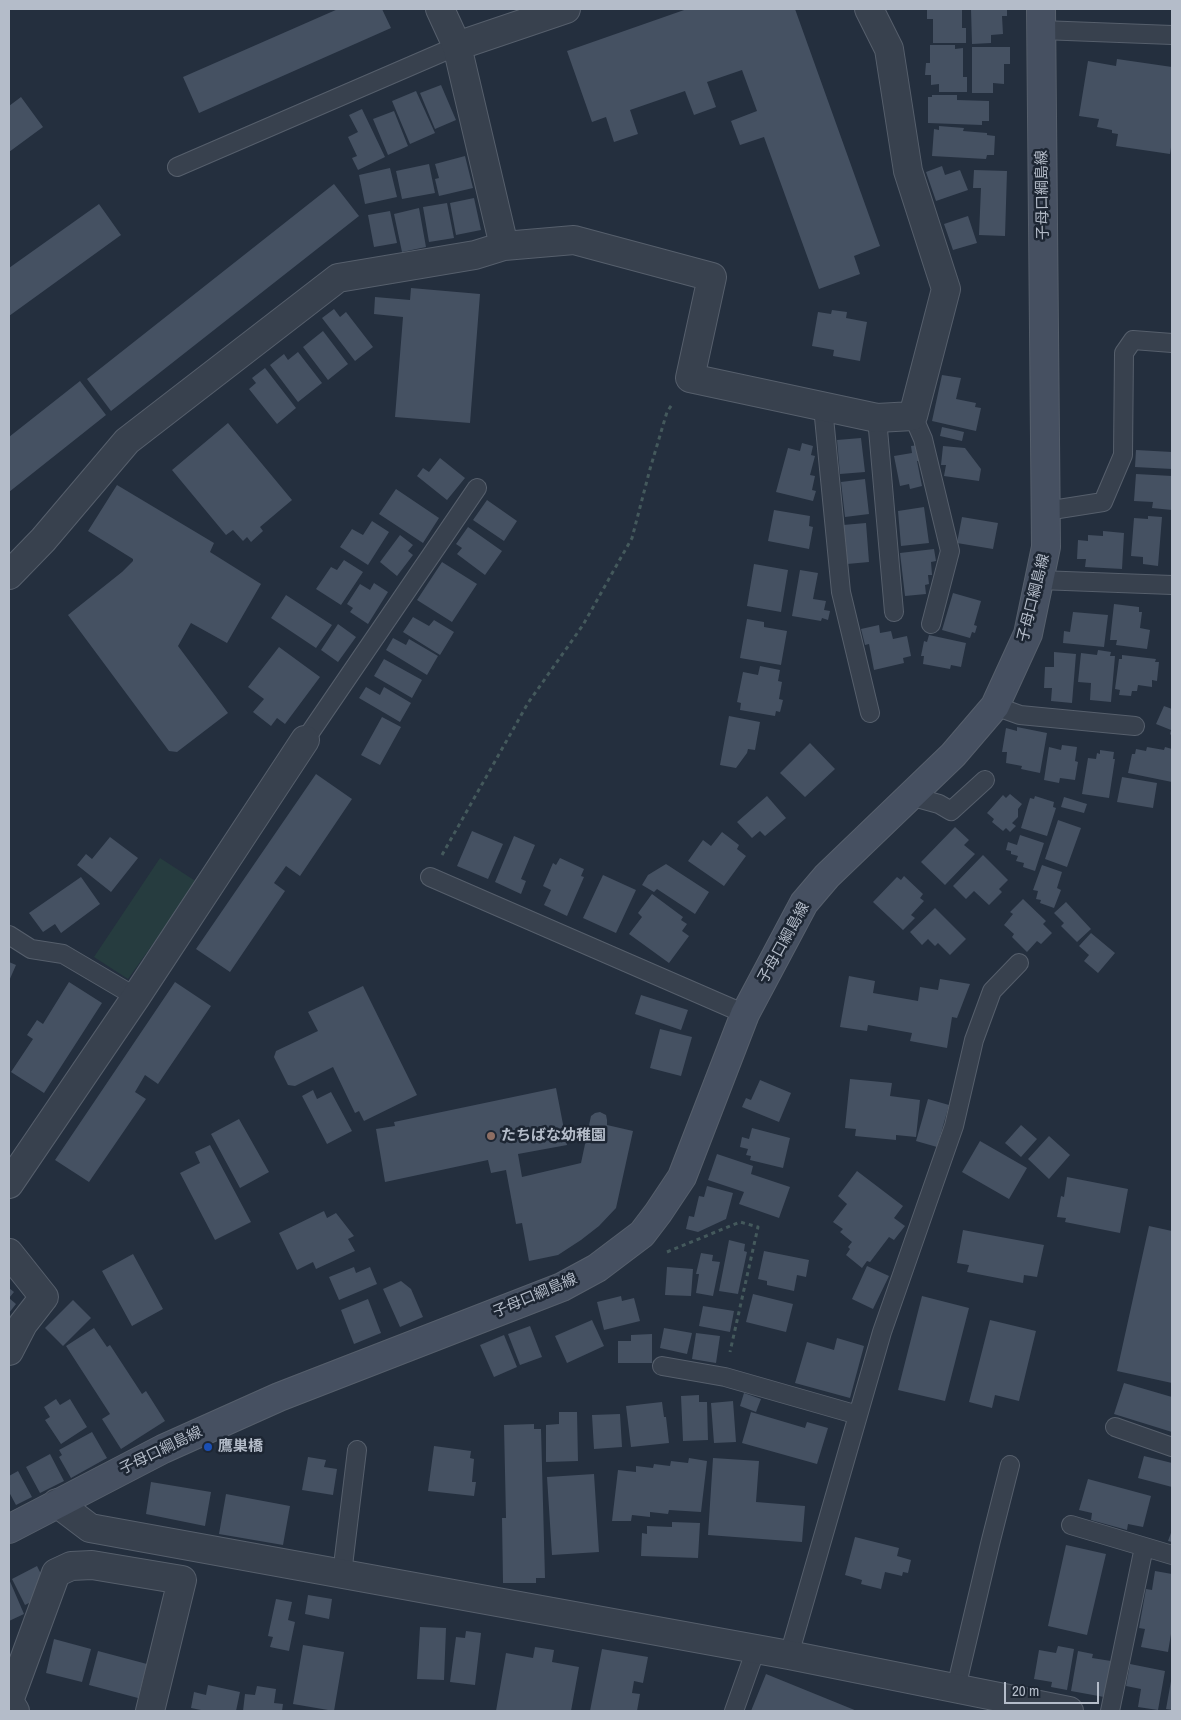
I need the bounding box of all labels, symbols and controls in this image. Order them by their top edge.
street label: 子母口綱島線 [1033,150,1053,240]
street label: 子母口綱島線 [1014,552,1054,644]
street label: 子母口綱島線 [754,899,814,987]
place label: たちばな幼稚園 [501,1127,606,1145]
marker: たちばな幼稚園 [485,1130,497,1142]
street label: 子母口綱島線 [490,1270,580,1322]
street label: 子母口綱島線 [117,1423,205,1479]
place label: 鷹巣橋 [218,1438,263,1456]
marker: 鷹巣橋 [202,1441,214,1453]
scale bar [1006,1672,1101,1704]
text: 20 m [1012,1680,1039,1701]

